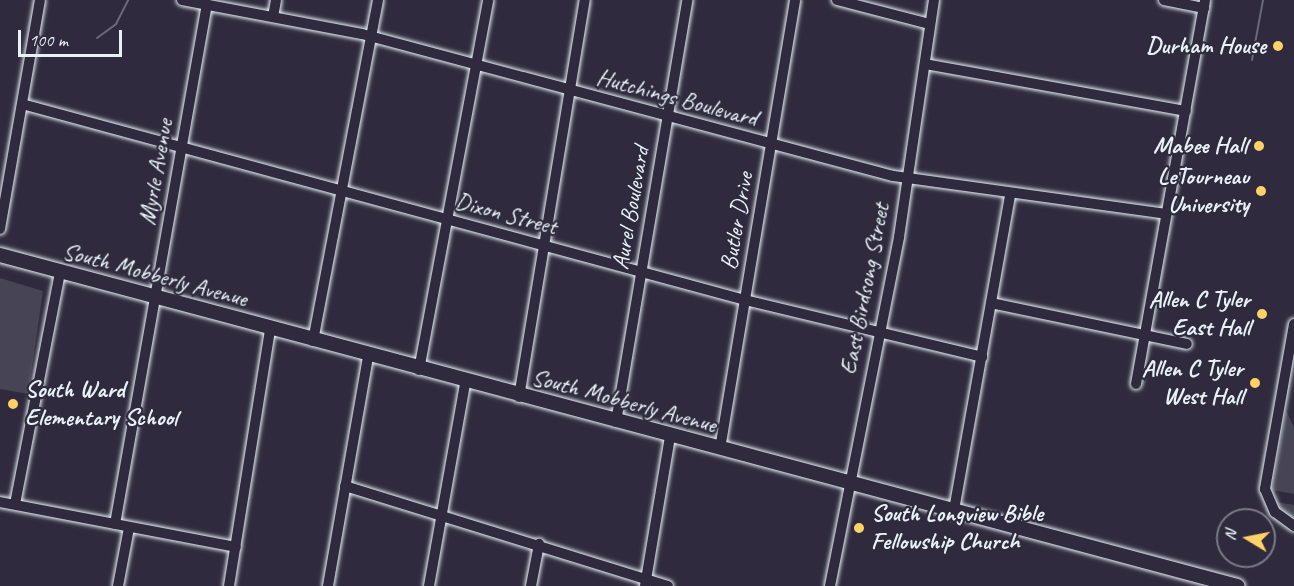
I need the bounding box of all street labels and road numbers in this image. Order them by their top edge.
street label: Hutchings Boulevard [593,63,761,133]
street label: Myrle Avenue [133,117,179,227]
street label: Aurel Boulevard [606,144,656,272]
street label: Butler Drive [714,170,760,272]
street label: Dixon Street [452,187,560,241]
street label: East Birdsong Street [834,201,896,377]
street label: South Mobberly Avenue [60,237,250,313]
street label: South Mobberly Avenue [529,363,719,439]

